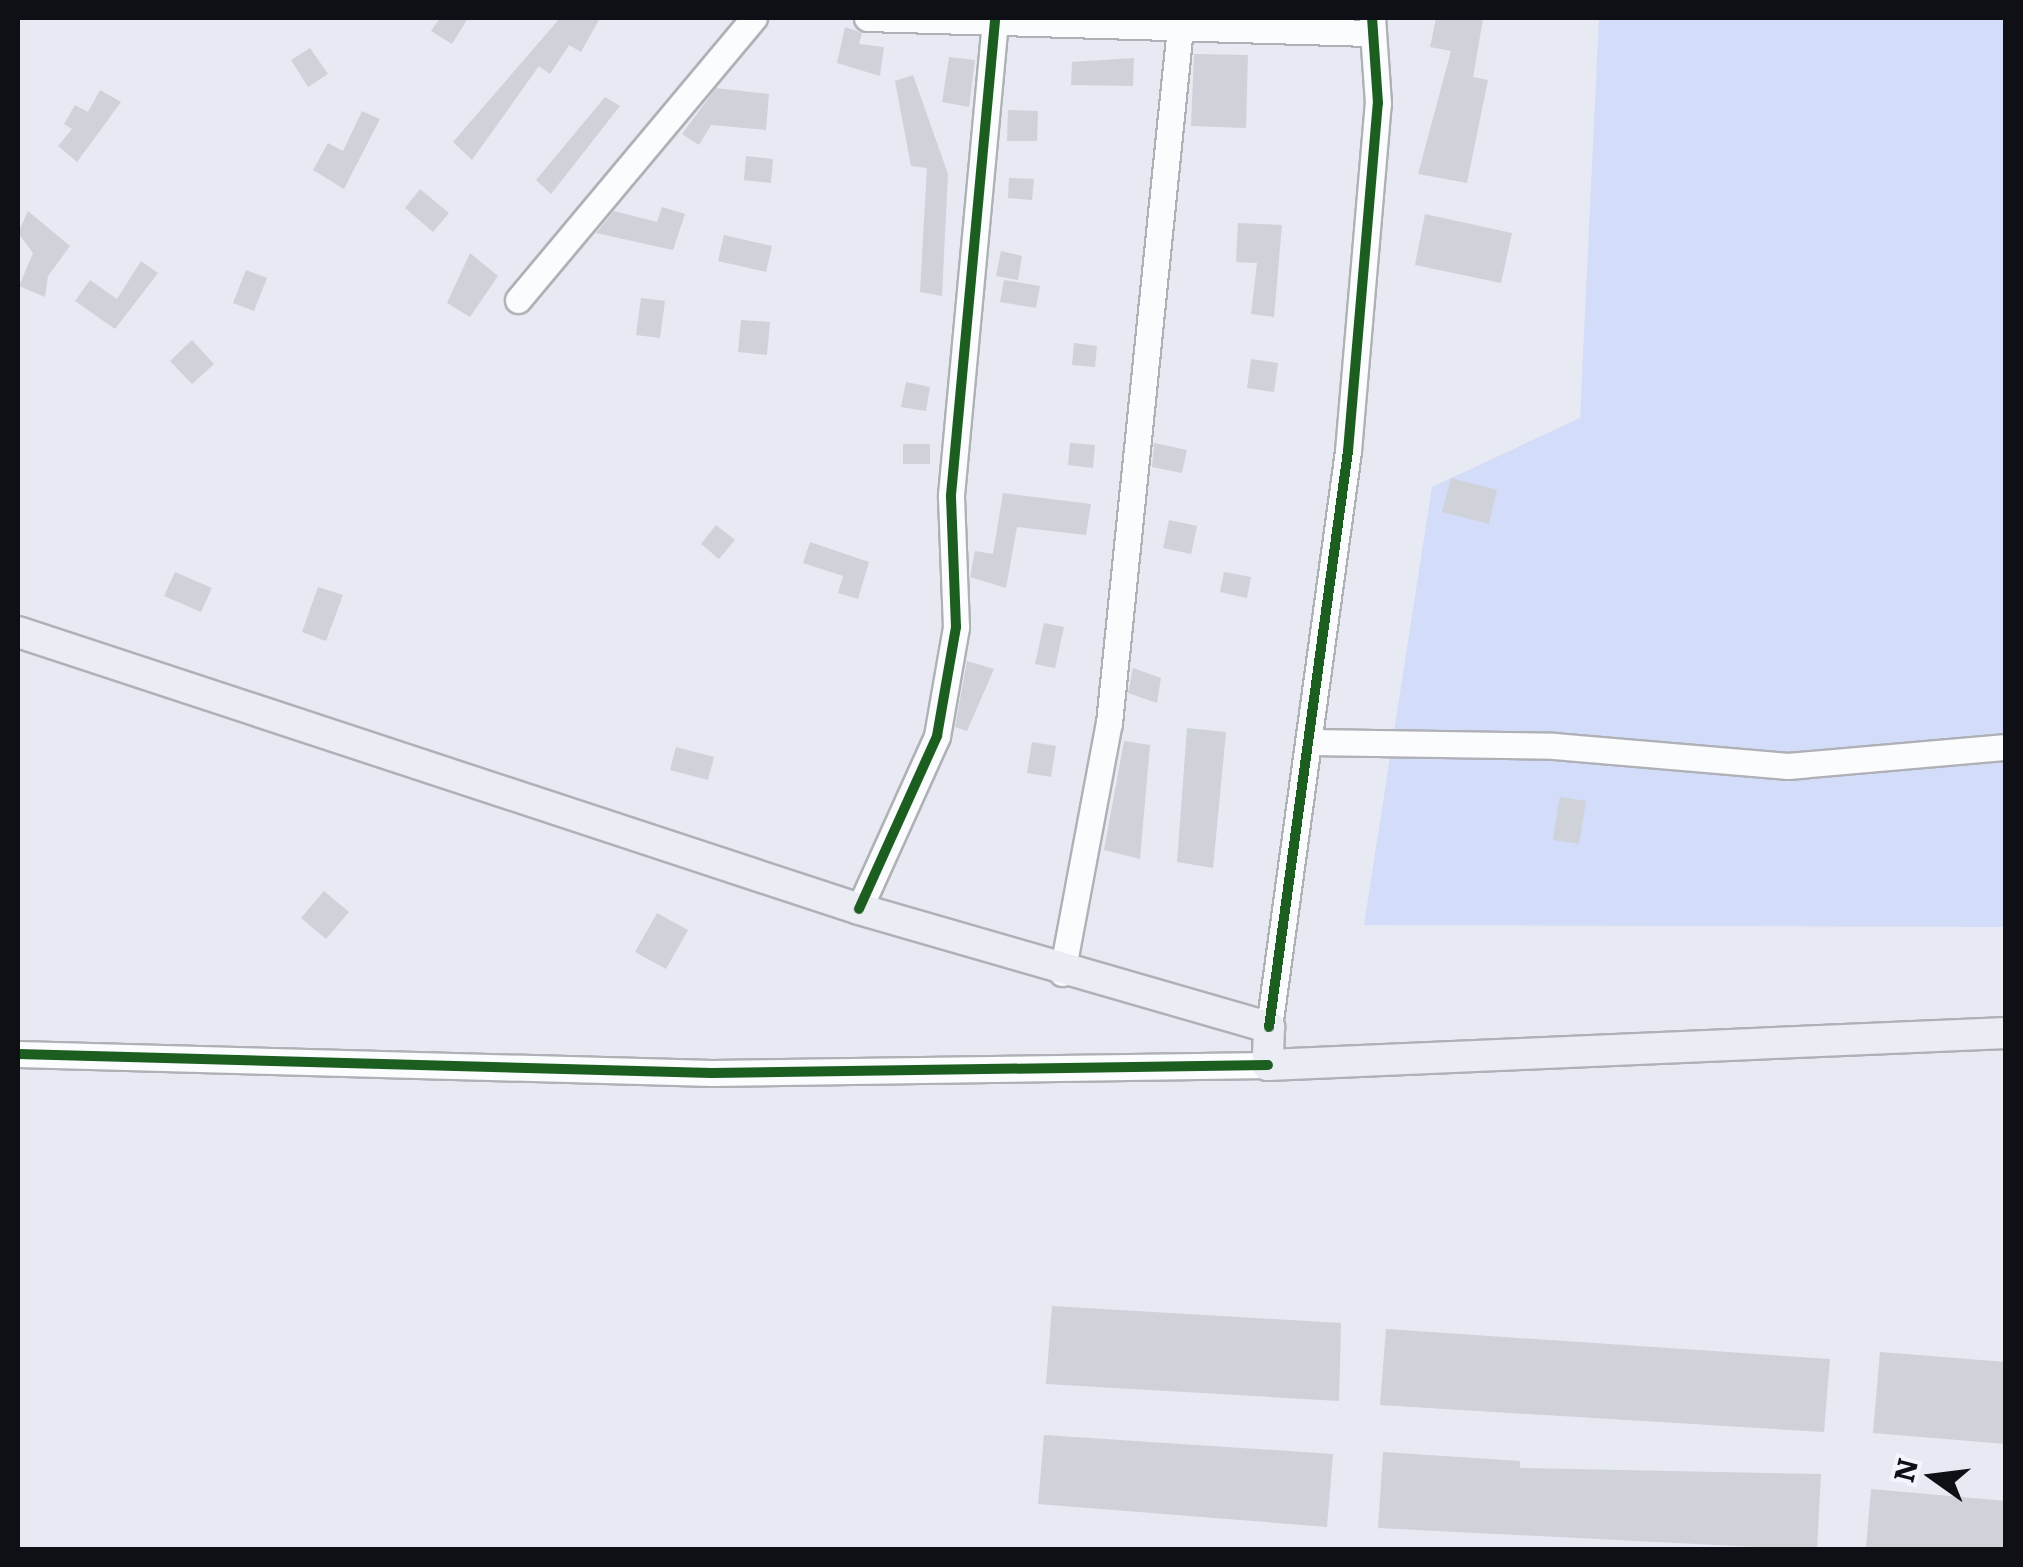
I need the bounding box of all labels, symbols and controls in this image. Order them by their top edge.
north arrow [1883,1427,1983,1527]
text: N [1881,1453,1927,1486]

